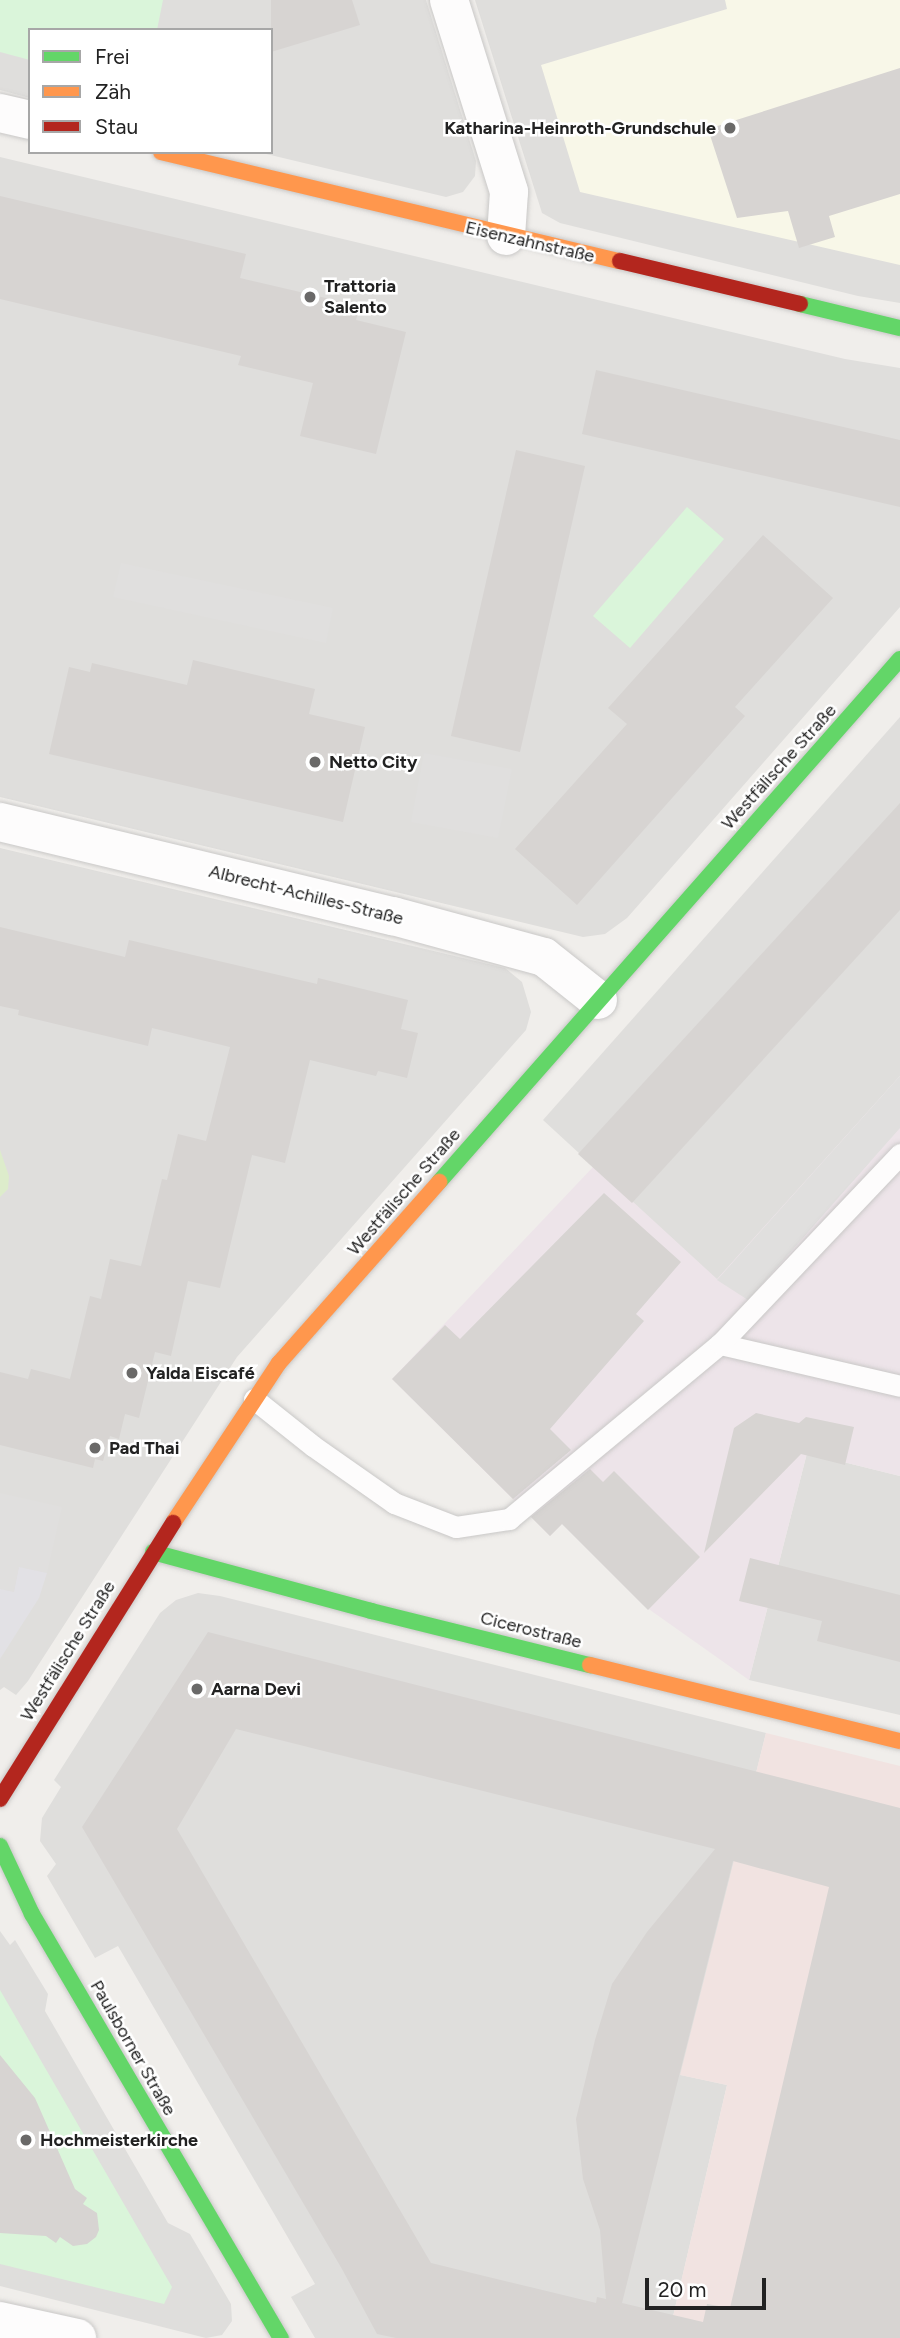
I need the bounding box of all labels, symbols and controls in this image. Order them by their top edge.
legend [28,28,273,154]
text: Frei [95,44,130,69]
text: Zäh [95,79,131,104]
text: Stau [95,114,138,139]
place label: Katharina-Heinroth-Grundschule [444,117,716,139]
marker: Katharina-Heinroth-Grundschule [722,120,738,136]
street label: Eisenzahnstraße [463,217,597,267]
place label: Trattoria Salento [324,276,396,318]
marker: Trattoria Salento [302,289,318,305]
street label: Westfälische Straße [717,700,841,834]
place label: Netto City [329,751,417,773]
marker: Netto City [307,754,323,770]
street label: Albrecht-Achilles-Straße [207,860,405,930]
street label: Westfälische Straße [343,1124,465,1260]
place label: Yalda Eiscafé [146,1362,255,1384]
marker: Yalda Eiscafé [124,1365,140,1381]
place label: Pad Thai [109,1437,179,1459]
marker: Pad Thai [87,1440,103,1456]
street label: Westfälische Straße [16,1577,120,1725]
street label: Cicerostraße [478,1607,584,1653]
place label: Aarna Devi [211,1678,301,1700]
marker: Aarna Devi [189,1681,205,1697]
street label: Paulsborner Straße [86,1977,180,2119]
place label: Hochmeisterkirche [40,2129,198,2151]
marker: Hochmeisterkirche [18,2132,34,2148]
scale bar [648,2264,769,2308]
text: 20 m [658,2277,706,2302]

